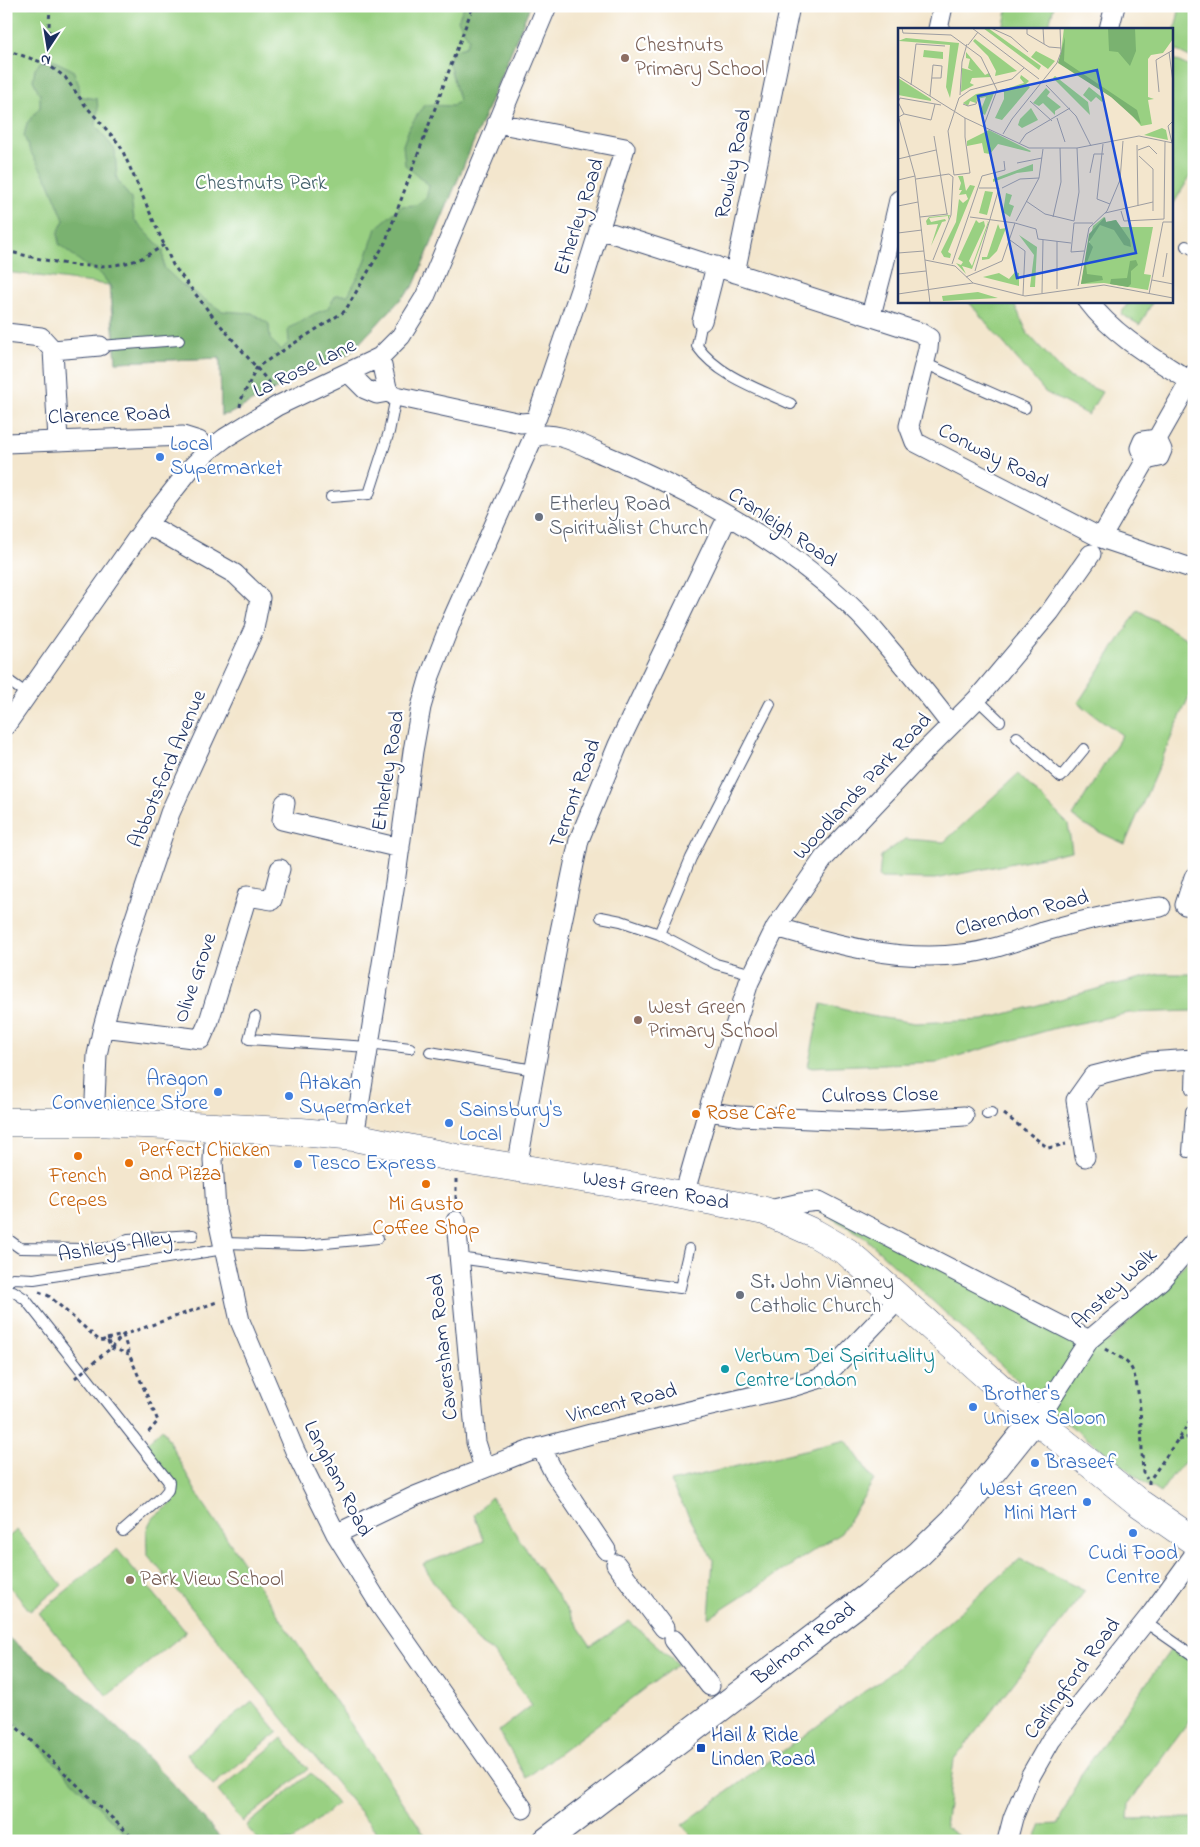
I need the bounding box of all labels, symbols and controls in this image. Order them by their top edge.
north arrow [22,22,72,72]
inset map [898,28,1172,302]
place label: Chestnuts Primary School [635,31,765,87]
text: N [39,48,52,71]
marker: Chestnuts Primary School [619,52,631,64]
street label: Rowley Road [708,106,762,222]
street label: Etherley Road [547,155,615,280]
park label: Chestnuts Park [195,169,328,199]
street label: La Rose Lane [248,331,362,407]
street label: Clarence Road [47,399,171,433]
street label: Conway Road [932,416,1054,500]
place label: Local Supermarket [170,430,283,484]
marker: Local Supermarket [154,451,166,463]
street label: Cranleigh Road [720,480,843,577]
place label: Etherley Road Spiritualist Church [549,490,708,544]
marker: Etherley Road Spiritualist Church [533,511,545,523]
street label: Abbotsford Avenue [121,685,215,853]
street label: Woodlands Park Road [787,707,939,867]
street label: Etherley Road [365,709,415,834]
street label: Terront Road [542,735,610,853]
street label: Clarendon Road [952,883,1092,945]
street label: Olive Grove [167,928,226,1027]
place label: West Green Primary School [648,993,778,1049]
marker: West Green Primary School [632,1014,644,1026]
place label: Aragon Convenience Store [52,1065,209,1119]
place label: Atakan Supermarket [299,1069,412,1123]
street label: Culross Close [821,1080,939,1112]
marker: Aragon Convenience Store [212,1086,224,1098]
marker: Atakan Supermarket [283,1090,295,1102]
place label: Sainsbury's Local [459,1096,563,1150]
place label: Rose Cafe [706,1099,796,1129]
marker: Rose Cafe [690,1108,702,1120]
marker: Sainsbury's Local [443,1117,455,1129]
place label: Perfect Chicken and Pizza [139,1136,270,1190]
place label: Tesco Express [308,1149,436,1179]
marker: French Crepes [72,1150,84,1162]
marker: Perfect Chicken and Pizza [123,1157,135,1169]
marker: Tesco Express [292,1158,304,1170]
place label: French Crepes [48,1162,107,1216]
street label: West Green Road [580,1163,732,1219]
marker: Mi Gusto Coffee Shop [420,1178,432,1190]
place label: Mi Gusto Coffee Shop [372,1190,480,1244]
street label: Ashleys Alley [56,1223,175,1273]
street label: Anstey Walk [1065,1241,1167,1338]
place label: St. John Vianney Catholic Church [750,1268,894,1322]
street label: Caversham Road [421,1272,467,1422]
marker: St. John Vianney Catholic Church [734,1289,746,1301]
place label: Verbum Dei Spirituality Centre London [734,1342,935,1396]
marker: Verbum Dei Spirituality Centre London [719,1363,731,1375]
street label: Vincent Road [563,1376,680,1432]
place label: Brother's Unisex Saloon [982,1380,1106,1434]
marker: Brother's Unisex Saloon [967,1401,979,1413]
street label: Langham Road [293,1416,379,1543]
place label: Braseef [1044,1448,1116,1478]
marker: Braseef [1029,1457,1041,1469]
place label: West Green Mini Mart [979,1475,1077,1529]
marker: West Green Mini Mart [1081,1496,1093,1508]
marker: Cudi Food Centre [1127,1527,1139,1539]
place label: Cudi Food Centre [1088,1539,1178,1593]
place label: Park View School [140,1565,284,1595]
marker: Park View School [124,1574,136,1586]
street label: Belmont Road [746,1595,863,1694]
street label: Carlingford Road [1017,1612,1130,1747]
place label: Hail & Ride Linden Road [711,1721,816,1775]
marker: Hail & Ride Linden Road [695,1742,707,1754]

